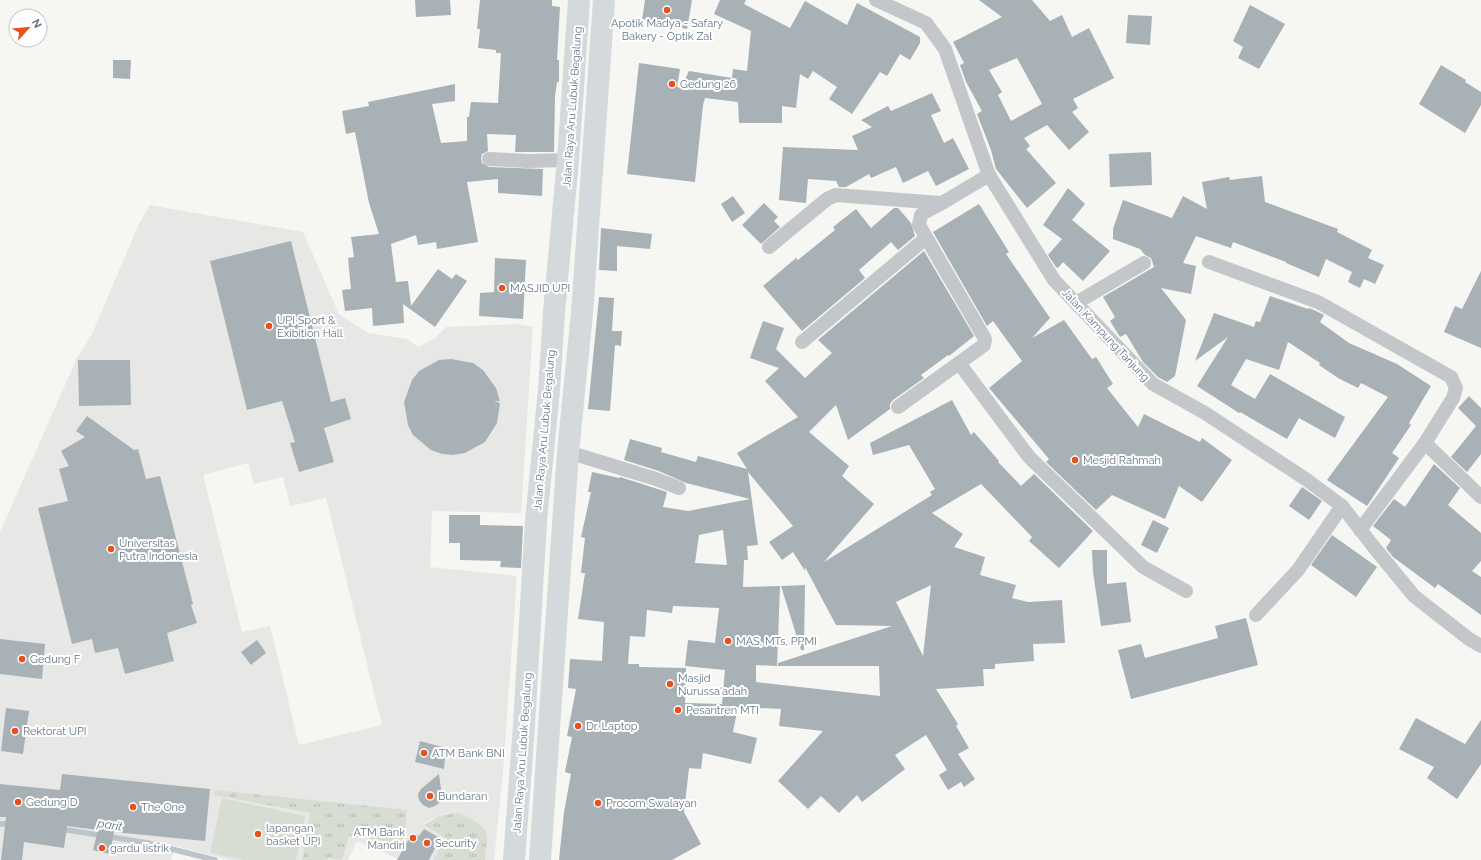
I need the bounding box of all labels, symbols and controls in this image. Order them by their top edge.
marker: Apotik Madya - Safary Bakery - Optik Zal [662,5,672,15]
north arrow [8,8,48,48]
text: N [29,17,44,30]
place label: Apotik Madya - Safary Bakery - Optik Zal [611,17,723,43]
street label: Jalan Raya Aru Lubuk Begalung [560,26,585,188]
place label: Gedung 26 [680,78,736,91]
marker: Gedung 26 [667,79,677,89]
place label: MASJID UPI [510,282,570,295]
marker: MASJID UPI [497,283,507,293]
street label: Jalan Kampung Tanjung [1059,286,1152,384]
place label: UPI Sport & Exibition Hall [277,314,343,340]
marker: UPI Sport & Exibition Hall [264,321,274,331]
street label: Jalan Raya Aru Lubuk Begalung [531,349,558,511]
place label: Mesjid Rahmah [1083,454,1161,467]
marker: Mesjid Rahmah [1070,455,1080,465]
place label: Universitas Putra Indonesia [119,537,198,563]
marker: Universitas Putra Indonesia [106,544,116,554]
place label: MAS, MTs, PPMI [736,635,817,648]
marker: MAS, MTs, PPMI [723,636,733,646]
place label: Gedung F [30,653,81,666]
marker: Gedung F [17,654,27,664]
street label: Jalan Raya Aru Lubuk Begalung [510,672,535,834]
place label: Masjid Nurussa'adah [678,672,747,698]
marker: Masjid Nurussa'adah [665,679,675,689]
place label: Pesantren MTI [686,704,759,717]
marker: Pesantren MTI [673,705,683,715]
place label: Dr. Laptop [586,720,638,733]
marker: Dr. Laptop [573,721,583,731]
place label: Rektorat UPI [23,725,87,738]
marker: Rektorat UPI [10,726,20,736]
place label: ATM Bank BNI [432,747,505,760]
marker: ATM Bank BNI [419,748,429,758]
place label: Bundaran [438,790,487,803]
marker: Bundaran [425,791,435,801]
place label: Gedung D [26,796,78,809]
marker: Gedung D [13,797,23,807]
place label: Procom Swalayan [606,797,697,810]
marker: Procom Swalayan [593,798,603,808]
place label: The One [141,801,185,814]
marker: The One [128,802,138,812]
water label: parit [96,816,123,834]
place label: lapangan basket UPI [266,822,320,848]
place label: ATM Bank Mandiri [354,826,405,852]
marker: lapangan basket UPI [253,829,263,839]
marker: ATM Bank Mandiri [408,833,418,843]
place label: Security [435,837,477,850]
marker: Security [422,838,432,848]
place label: gardu listrik [110,842,169,855]
marker: gardu listrik [97,843,107,853]

